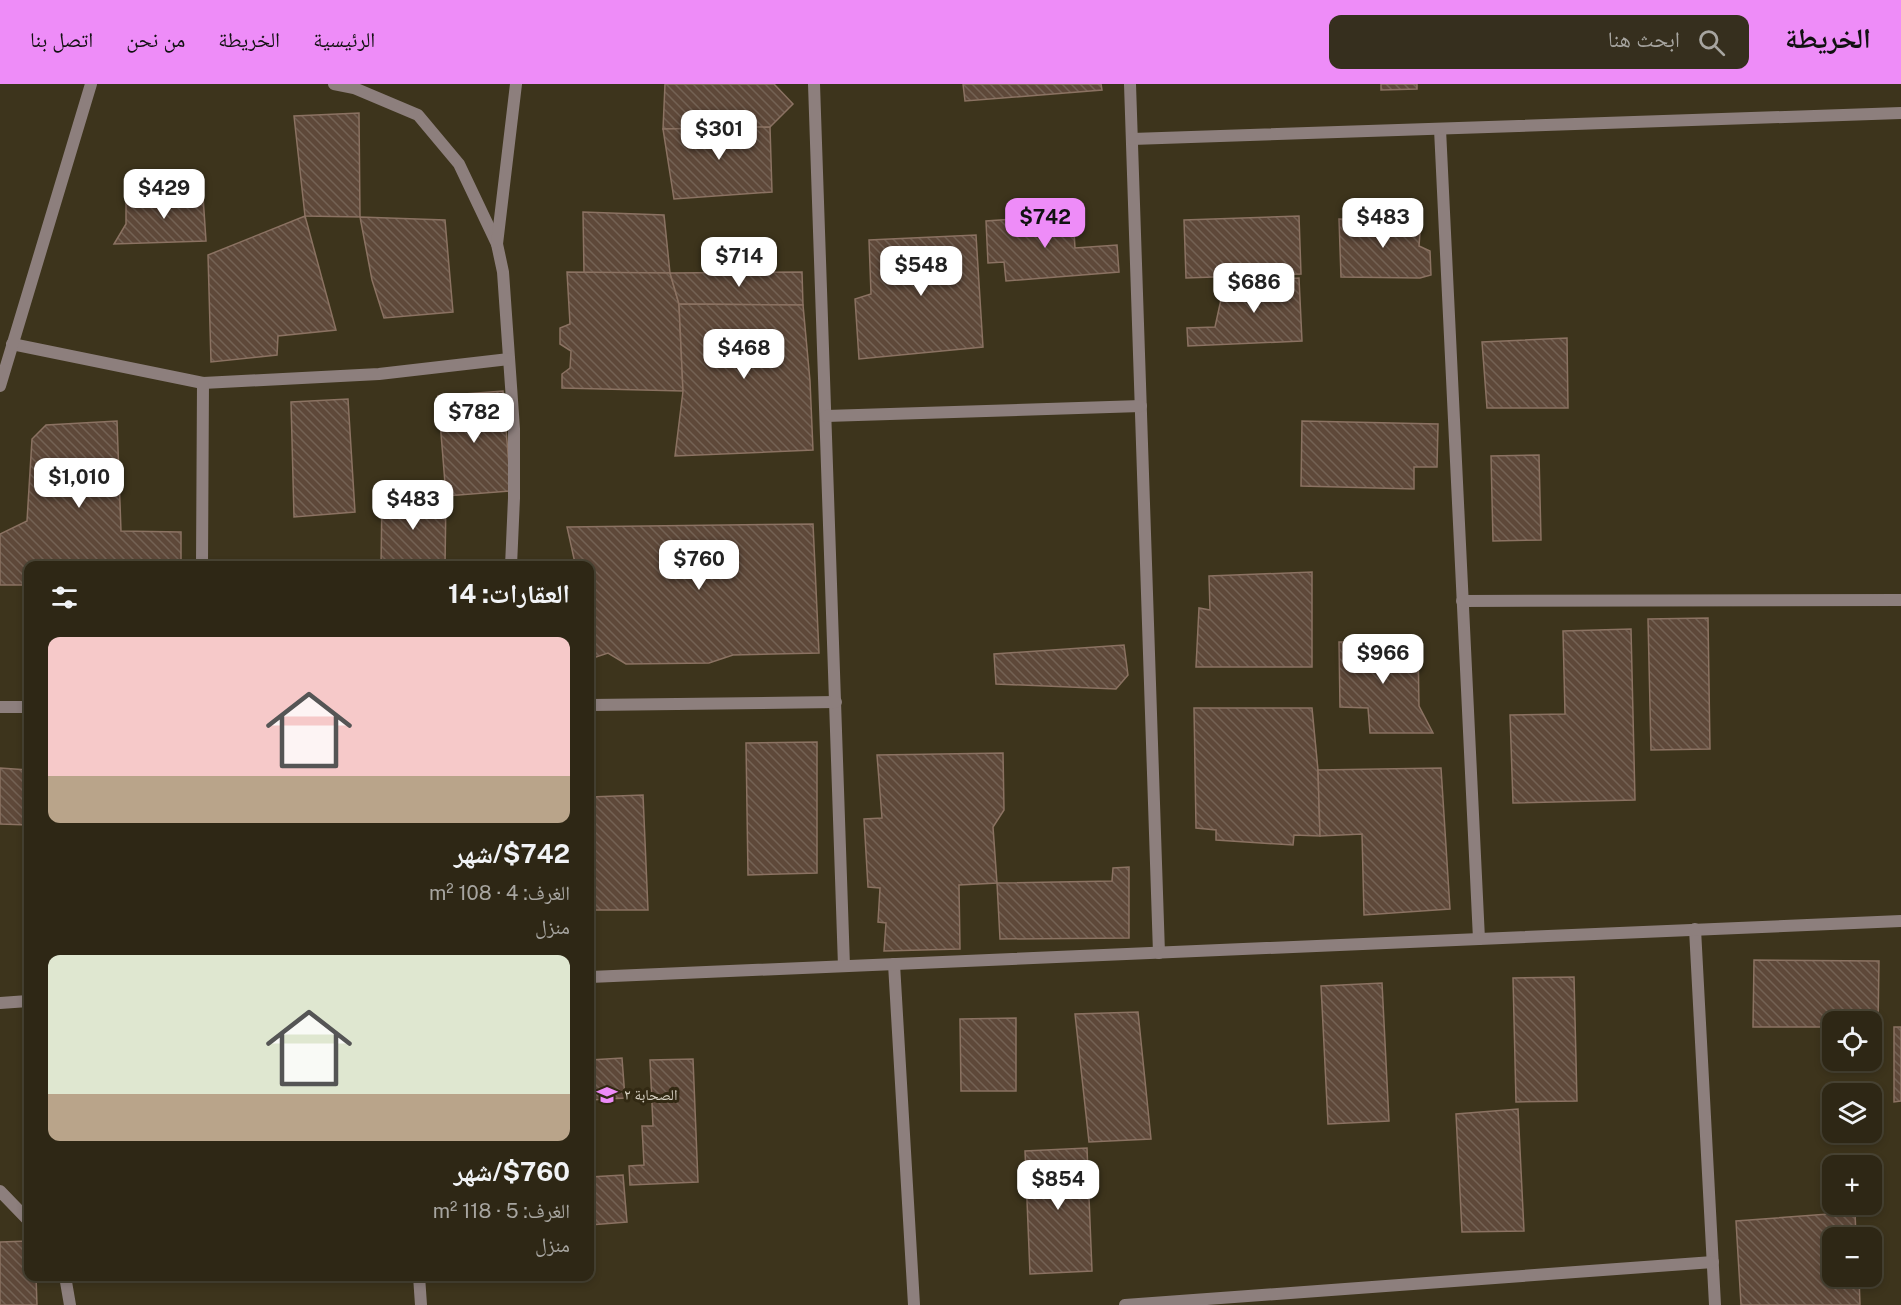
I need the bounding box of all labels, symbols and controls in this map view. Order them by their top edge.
search box [1329,15,1749,69]
text: الخريطة [1785,21,1871,54]
text: ابحث هنا [1608,26,1680,52]
icon: search [1695,26,1728,59]
text: اتصل بنا [30,27,93,52]
text: من نحن [126,27,185,52]
text: الخريطة [218,27,280,52]
text: الرئيسية [313,27,375,52]
pin: $301 [683,110,755,161]
text: $301 [695,117,743,141]
pin: $429 [128,169,200,220]
text: $429 [138,176,190,200]
pin: $742 [1009,198,1081,249]
pin: $483 [1347,198,1419,249]
text: $742 [1019,205,1071,229]
text: $483 [1356,205,1410,229]
pin: $714 [703,237,775,288]
text: $714 [715,244,763,268]
pin: $548 [885,246,957,297]
text: $548 [894,253,948,277]
pin: $686 [1218,263,1290,314]
text: $686 [1227,270,1281,294]
pin: $468 [708,329,780,380]
text: $468 [717,336,771,360]
pin: $782 [438,393,510,444]
text: $782 [448,400,500,424]
pin: $1,010 [30,458,128,509]
text: $1,010 [48,465,110,489]
pin: $483 [377,480,449,531]
text: $483 [386,487,440,511]
pin: $760 [663,540,735,591]
text: $760 [673,547,725,571]
text: العقارات: 14 [448,578,570,609]
icon: filters [48,581,81,614]
pin: $966 [1347,634,1419,685]
text: $966 [1356,641,1410,665]
icon: home [255,676,363,784]
text: $742/شهر [454,838,570,869]
text: الغرف: 4 · 108 m² [429,881,570,905]
text: منزل [535,915,570,939]
icon: home [255,994,363,1102]
map controls [1822,1011,1882,1287]
button: locate [1822,1011,1882,1071]
school or university icon: الصحابة ٢ [595,1083,619,1107]
button: layers [1822,1083,1882,1143]
place label: الصحابة ٢ [624,1086,678,1103]
button: + [1822,1155,1882,1215]
text: $760/شهر [454,1156,570,1187]
pin: $854 [1022,1160,1094,1211]
text: $854 [1031,1167,1085,1191]
text: الغرف: 5 · 118 m² [433,1199,570,1223]
button: − [1822,1227,1882,1287]
text: منزل [535,1233,570,1257]

